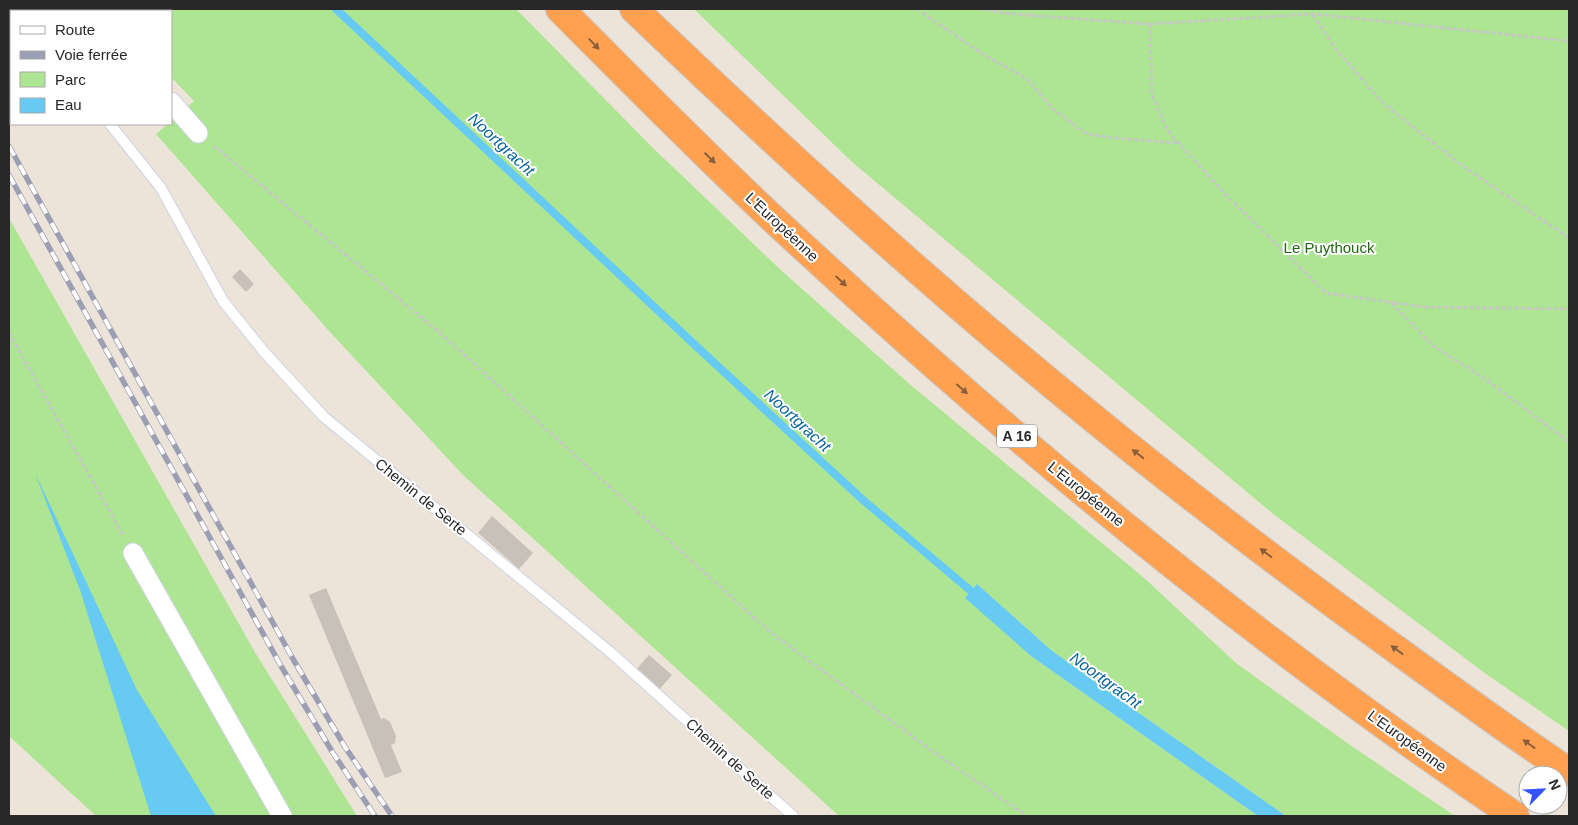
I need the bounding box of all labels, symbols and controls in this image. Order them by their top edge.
legend [10,10,172,125]
text: Route [55,21,95,38]
one-way arrow [588,37,600,49]
text: Voie ferrée [55,46,128,63]
text: Parc [55,71,86,88]
text: Eau [55,96,82,113]
water label: Noortgracht [465,110,538,179]
one-way arrow [703,152,715,164]
street label: L'Européenne [743,189,822,265]
park label: Le Puythouck [1284,239,1375,256]
one-way arrow [834,275,846,287]
one-way arrow [956,383,968,395]
water label: Noortgracht [761,386,834,455]
road number: A 16 [997,424,1037,448]
one-way arrow [1131,448,1144,459]
street label: Chemin de Serte [372,455,470,539]
street label: L'Européenne [1045,458,1128,529]
one-way arrow [1259,548,1273,558]
one-way arrow [1390,645,1404,655]
water label: Noortgracht [1067,649,1145,712]
street label: L'Européenne [1365,706,1450,775]
street label: Chemin de Serte [683,715,778,803]
one-way arrow [1522,739,1536,749]
north arrow [1518,765,1568,815]
text: N [1546,777,1564,793]

